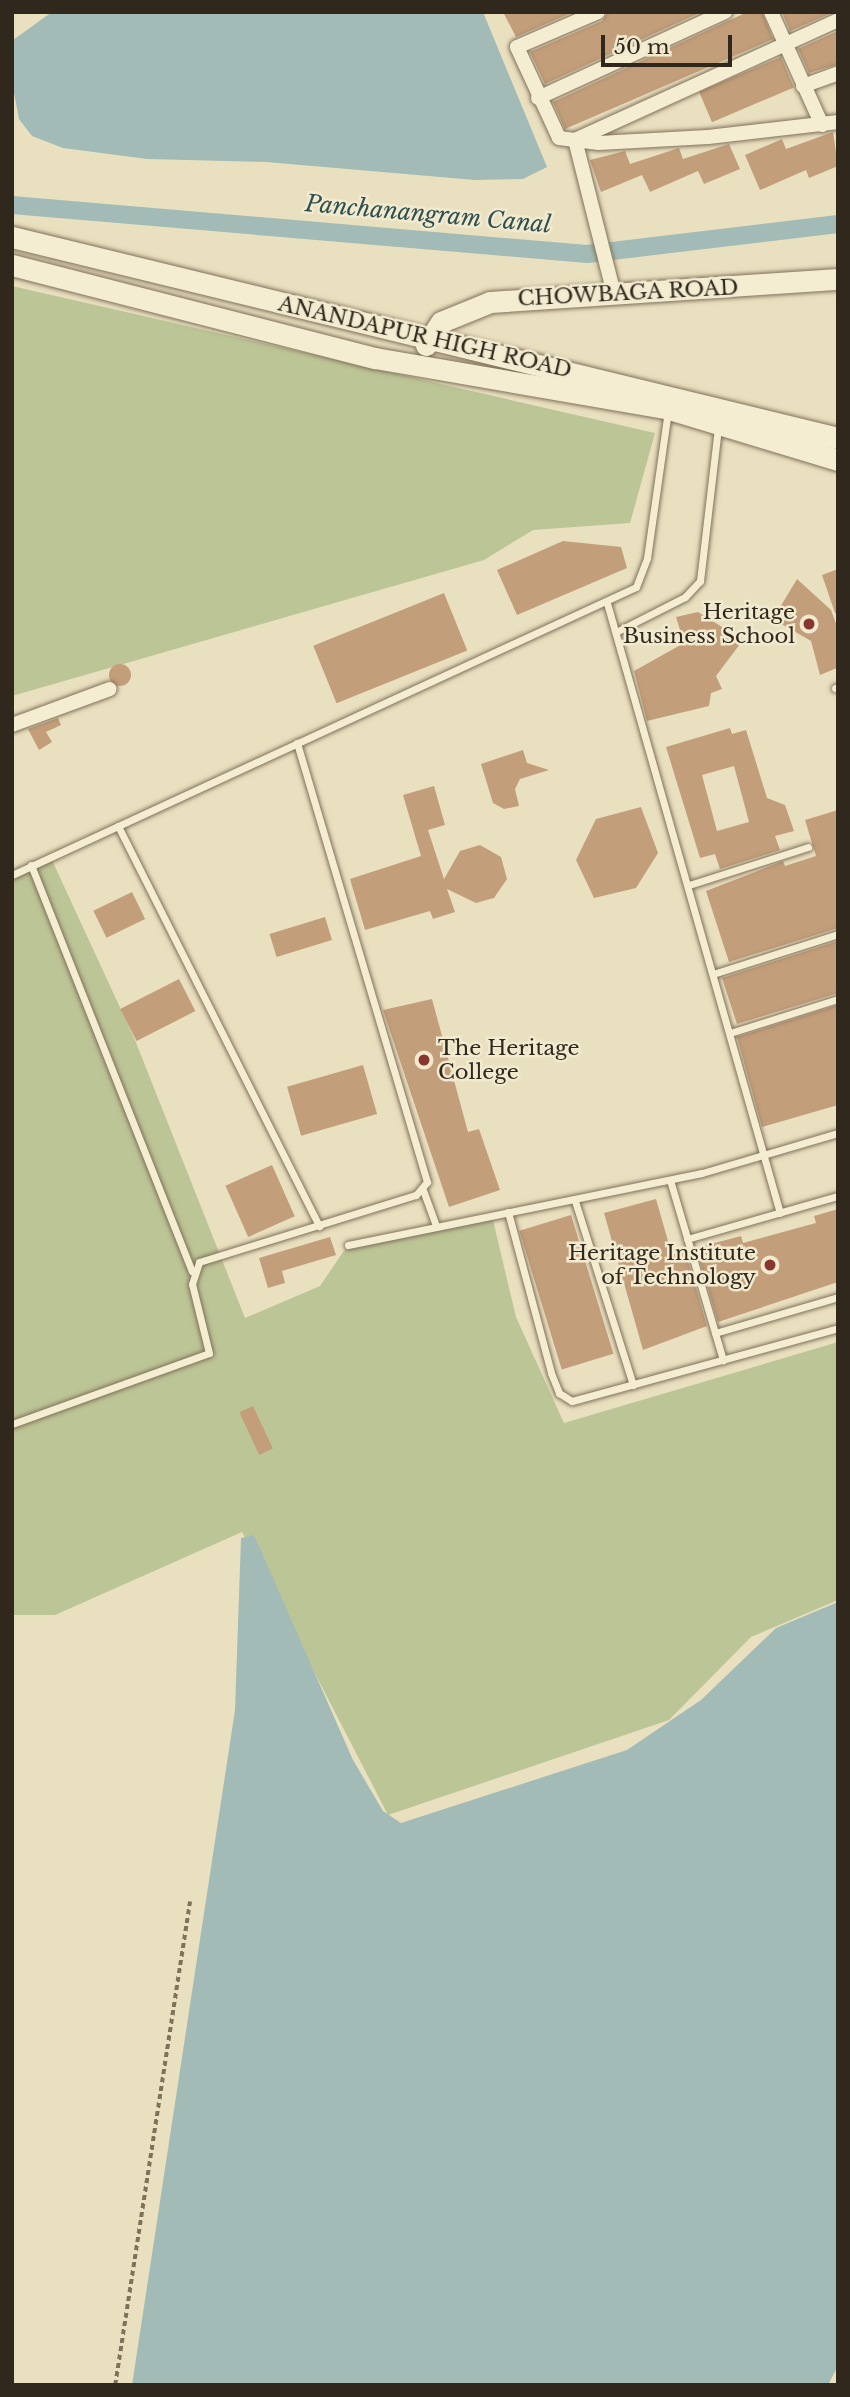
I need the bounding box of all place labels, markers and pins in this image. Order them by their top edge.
place label: Heritage Business School [623,599,795,649]
marker: Heritage Business School [801,616,817,632]
place label: The Heritage College [438,1035,580,1085]
marker: The Heritage College [416,1052,432,1068]
place label: Heritage Institute of Technology [568,1240,756,1290]
marker: Heritage Institute of Technology [762,1257,778,1273]

